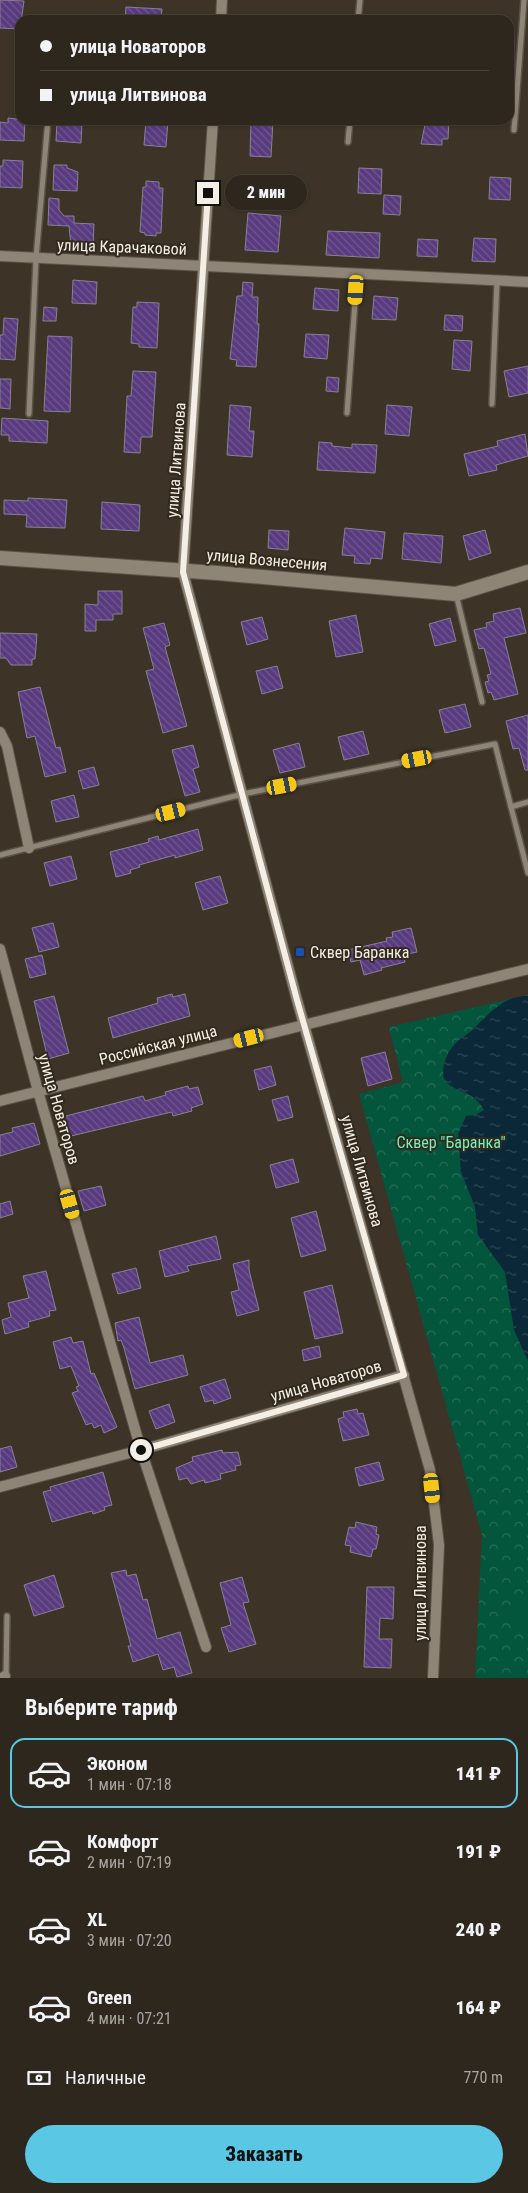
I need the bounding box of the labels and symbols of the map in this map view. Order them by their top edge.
callout: 2 мин [226,176,308,210]
route end [197,182,219,204]
street label: улица Карачаковой [57,235,187,259]
car [347,275,364,305]
street label: улица Литвинова [163,402,189,518]
street label: улица Вознесения [206,545,328,575]
car [400,749,433,769]
car [265,776,298,796]
car [154,801,187,823]
place label: Сквер Баранка [310,943,409,962]
marker: Сквер Баранка [294,946,306,958]
street label: Российская улица [97,1021,219,1069]
car [232,1027,265,1049]
street label: улица Новаторов [34,1051,84,1167]
street label: улица Литвинова [337,1113,387,1229]
park label: Сквер "Баранка" [396,1133,506,1152]
car [58,1188,81,1220]
street label: улица Новаторов [268,1356,384,1406]
route start [130,1439,152,1461]
car [422,1472,441,1504]
street label: улица Литвинова [411,1525,430,1641]

